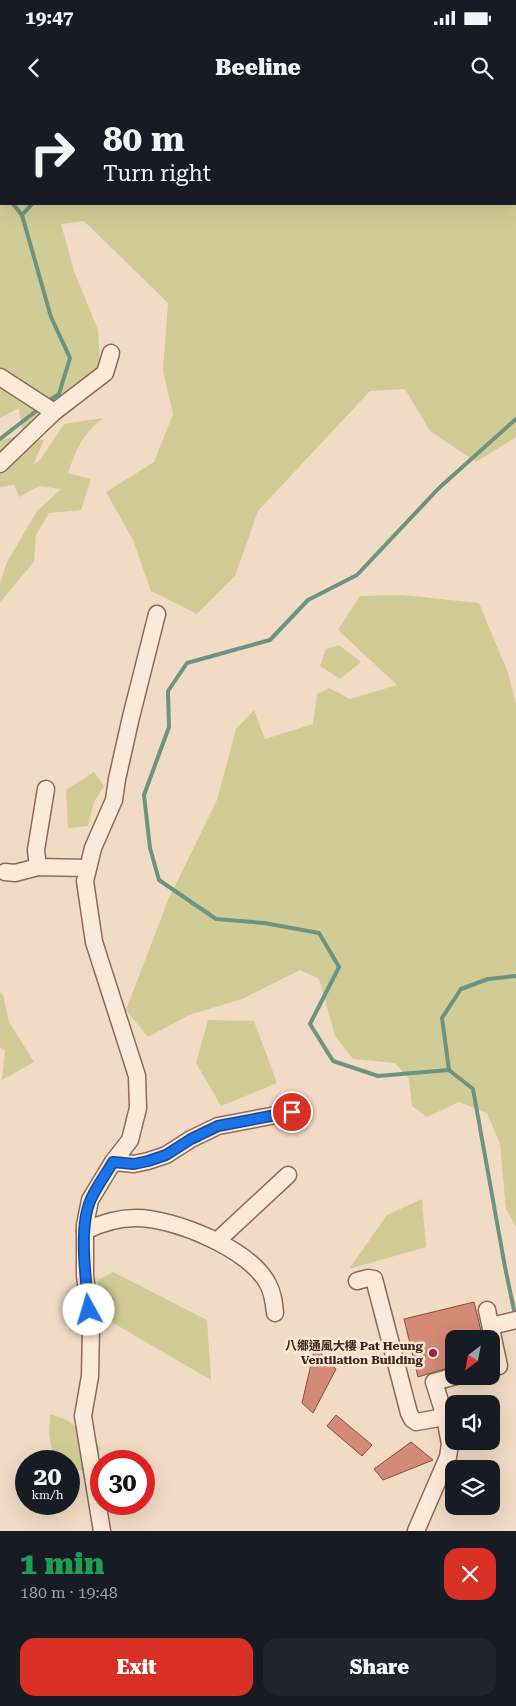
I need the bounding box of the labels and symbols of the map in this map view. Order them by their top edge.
pin [271,1091,313,1133]
position arrow [62,1283,114,1335]
north arrow [445,1330,500,1385]
place label: 八鄉通風大樓 Pat Heung Ventilation Building [285,1339,424,1367]
marker: 八鄉通風大樓 Pat Heung Ventilation Building [427,1347,439,1359]
speed limit sign: 30 [90,1450,155,1515]

